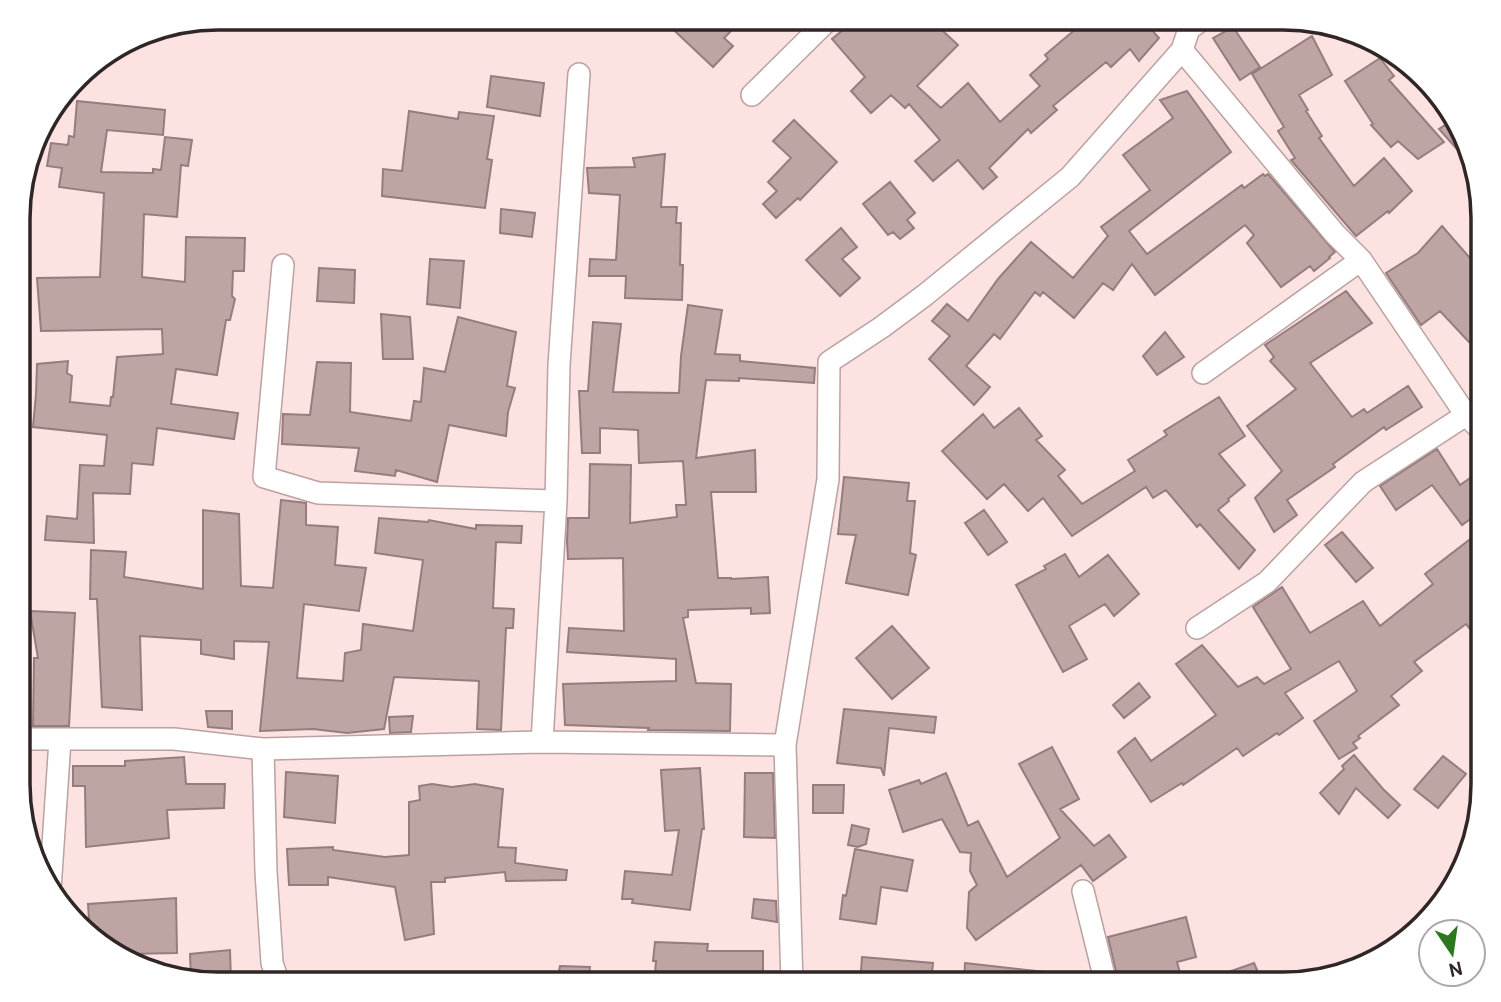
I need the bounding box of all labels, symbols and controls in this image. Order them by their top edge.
north arrow [1417,918,1487,988]
text: N [1447,956,1465,982]

